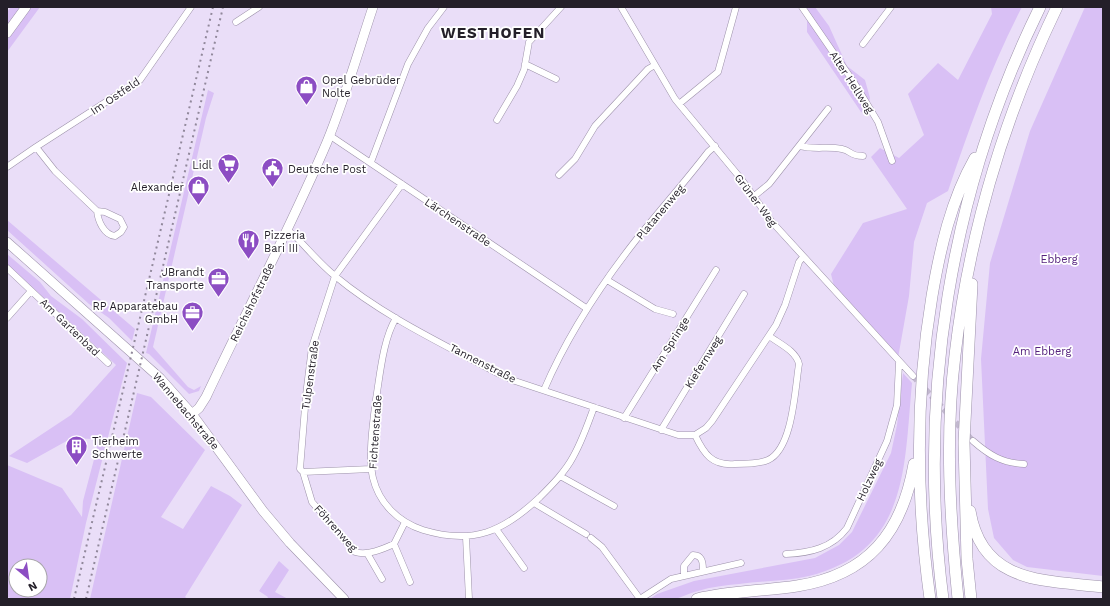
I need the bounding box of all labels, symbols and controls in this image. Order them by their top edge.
district label: WESTHOFEN [441,24,545,42]
street label: Alter Hellweg [827,49,877,116]
shop icon: Opel Gebrüder Nolte [294,73,320,106]
place label: Opel Gebrüder Nolte [322,74,401,100]
street label: Im Ostfeld [88,75,142,118]
supermarket icon: Lidl [215,152,241,185]
public building icon: Deutsche Post [259,156,285,189]
place label: Lidl [192,159,213,172]
place label: Deutsche Post [288,163,367,176]
street label: Grüner Weg [732,171,780,229]
shop icon: Alexander [186,174,212,207]
place label: Alexander [131,181,185,194]
street label: Platanenweg [634,182,687,243]
street label: Lärchenstraße [422,195,493,249]
restaurant icon: Pizzeria Bari III [236,228,262,261]
place label: Pizzeria Bari III [264,229,305,255]
park label: Ebberg [1040,253,1078,266]
street label: Reichshofstraße [228,260,277,344]
office icon: JBrandt Transporte [206,265,232,298]
place label: JBrandt Transporte [146,266,204,292]
street label: Am Gartenbad [37,296,102,359]
office icon: RP Apparatebau GmbH [180,299,206,332]
place label: RP Apparatebau GmbH [92,300,178,326]
street label: Am Springe [649,315,692,374]
street label: Kiefernweg [682,334,725,391]
street label: Tulpenstraße [299,339,322,411]
street label: Tannenstraße [447,341,518,386]
park label: Am Ebberg [1013,345,1072,358]
street label: Wannebachstraße [150,370,222,452]
street label: Fichtenstraße [366,394,385,470]
building icon: Tierheim Schwerte [64,434,90,467]
place label: Tierheim Schwerte [92,435,142,461]
street label: Holzweg [854,457,885,503]
street label: Föhrenweg [311,502,360,554]
north arrow [8,558,48,598]
text: N [26,579,39,594]

